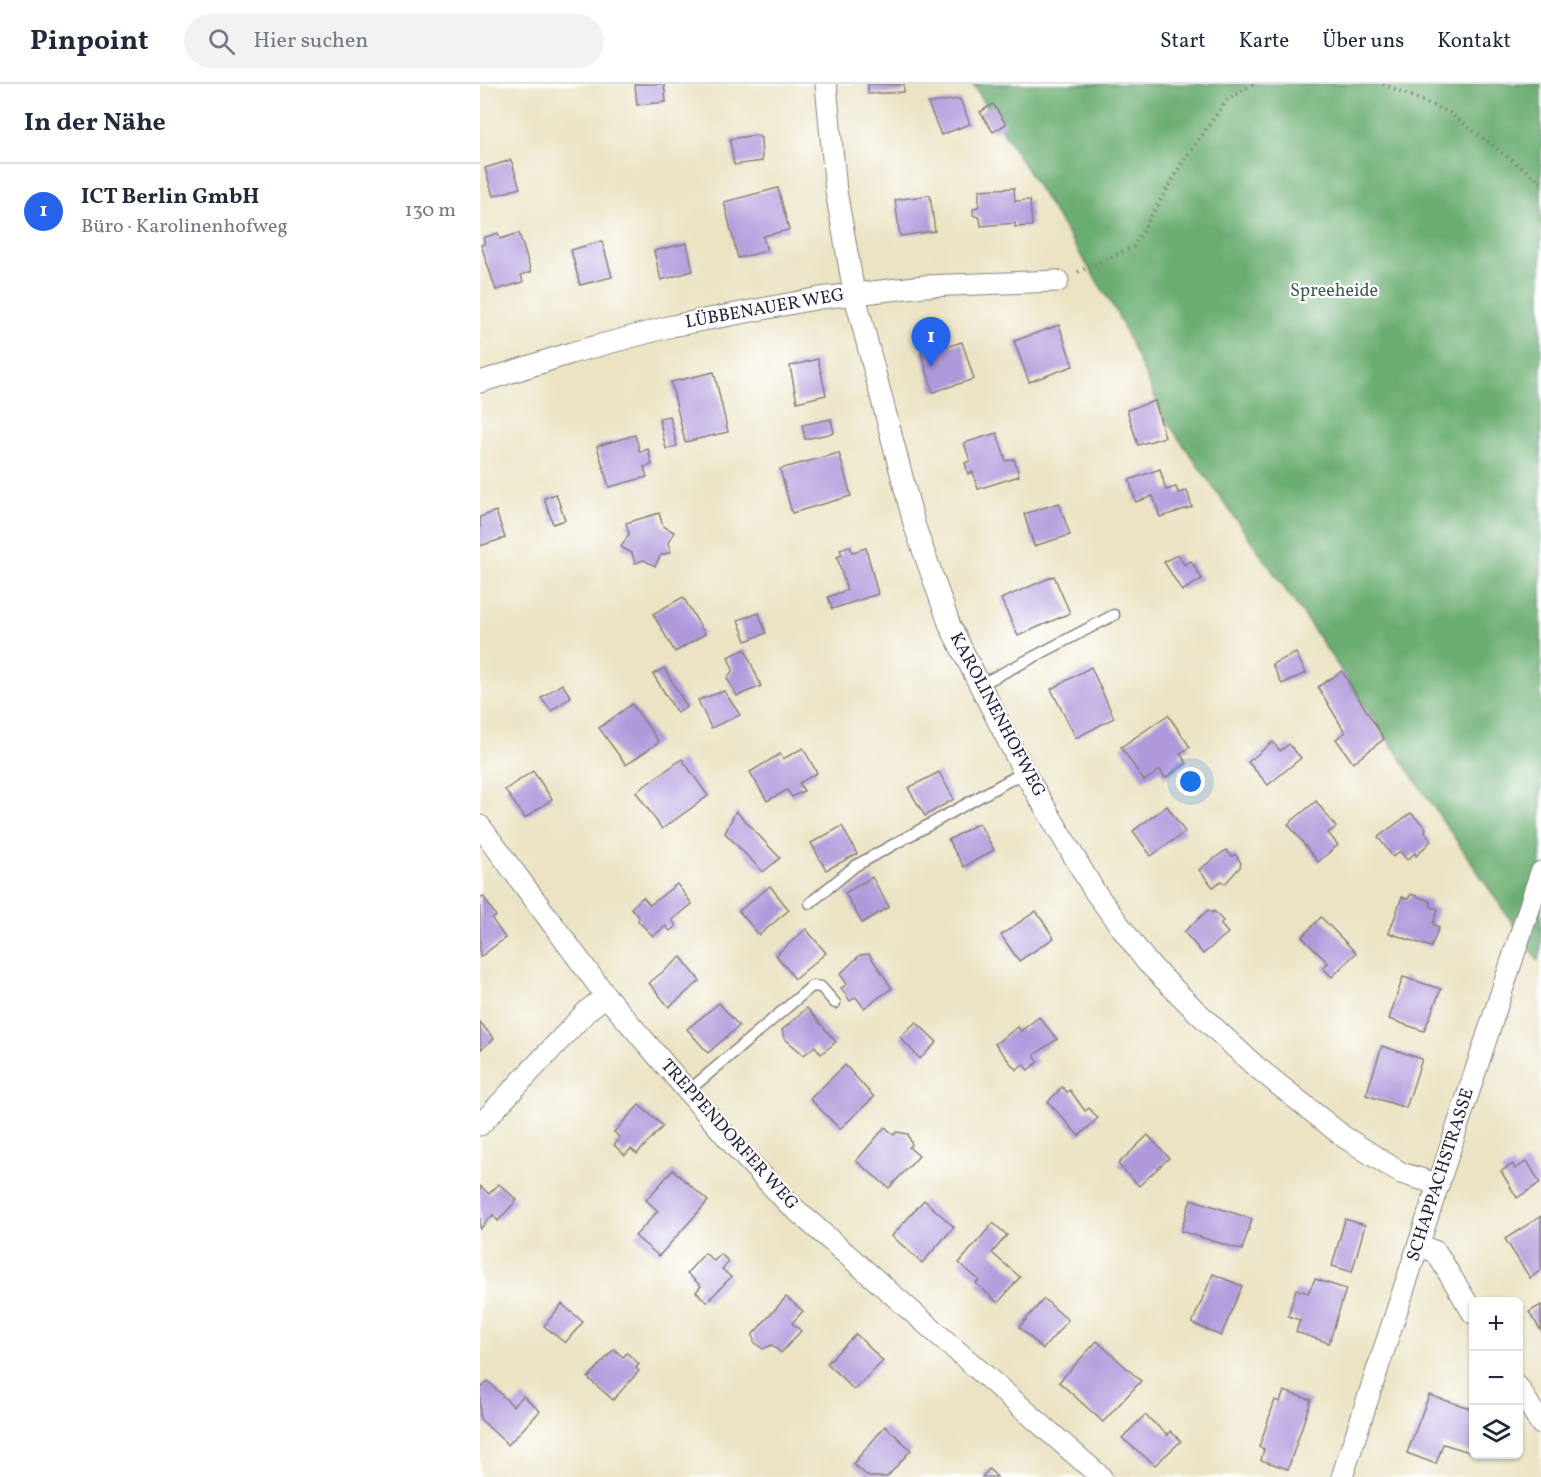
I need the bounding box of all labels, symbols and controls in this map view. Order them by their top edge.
search box [184,14,604,68]
text: Pinpoint [30,22,148,61]
icon: search [205,25,238,58]
text: Hier suchen [253,26,368,57]
text: Start [1160,27,1206,56]
text: Karte [1239,27,1289,56]
text: Über uns [1322,27,1404,56]
text: Kontakt [1437,27,1511,56]
text: In der Nähe [24,105,166,141]
text: ICT Berlin GmbH [81,182,259,213]
text: 1 [39,197,48,225]
text: 130 m [405,197,456,225]
text: Büro · Karolinenhofweg [81,213,288,241]
park label: Spreeheide [1290,279,1378,304]
street label: LÜBBENAUER WEG [684,283,846,335]
pin: 1 [912,318,950,367]
street label: KAROLINENHOFWEG [943,628,1051,802]
your location [1176,767,1205,796]
street label: TREPPENDORFER WEG [654,1054,804,1216]
street label: SCHAPPACHSTRASSE [1401,1085,1481,1265]
map controls [1469,1297,1523,1459]
button: + [1469,1297,1523,1351]
button: − [1469,1351,1523,1405]
button: layers [1469,1405,1523,1459]

